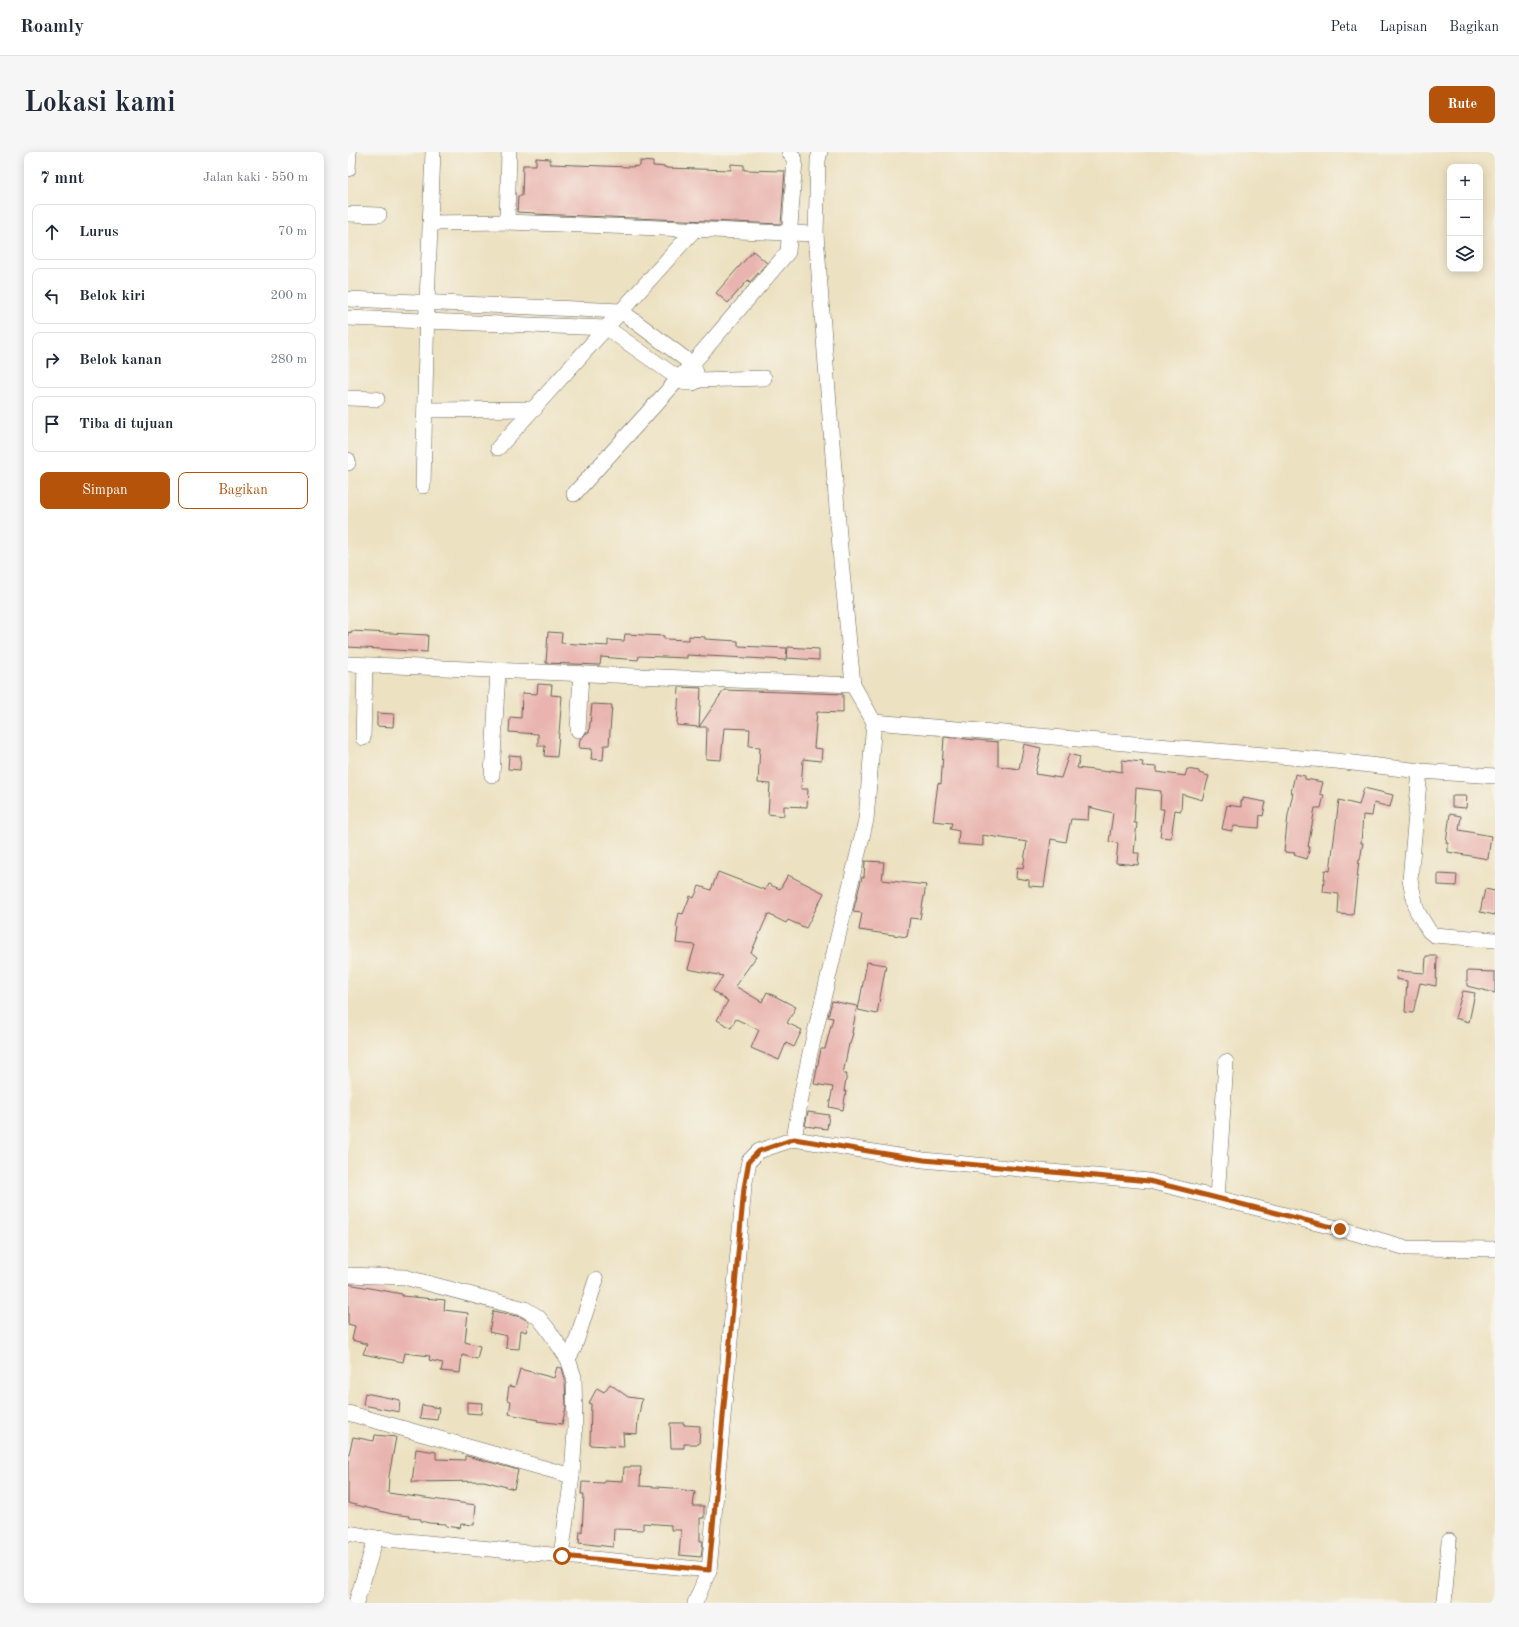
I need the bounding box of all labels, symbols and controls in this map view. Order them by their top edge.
text: Roamly [20,18,84,37]
text: Peta [1330,20,1357,34]
text: Lapisan [1379,20,1427,34]
text: Bagikan [1449,20,1499,34]
button: Rute [1429,86,1495,123]
text: Lokasi kami [24,90,176,118]
map controls [1447,164,1483,272]
button: + [1447,164,1483,200]
text: 7 mnt [40,170,84,187]
text: Jalan kaki · 550 m [203,171,308,184]
button: − [1447,200,1483,236]
icon: ahead [41,221,63,243]
text: Lurus [79,225,119,240]
text: 70 m [278,225,307,238]
button: layers [1447,236,1483,272]
icon: left [41,285,63,307]
text: Belok kiri [79,289,145,304]
text: 200 m [270,289,307,302]
icon: right [41,349,63,371]
text: Belok kanan [79,353,162,368]
text: 280 m [270,353,307,366]
icon: arrive [41,413,63,435]
text: Tiba di tujuan [79,417,173,432]
button: Simpan [40,472,170,509]
button: Bagikan [178,472,308,509]
route end [1331,1220,1349,1238]
route start [553,1547,571,1565]

